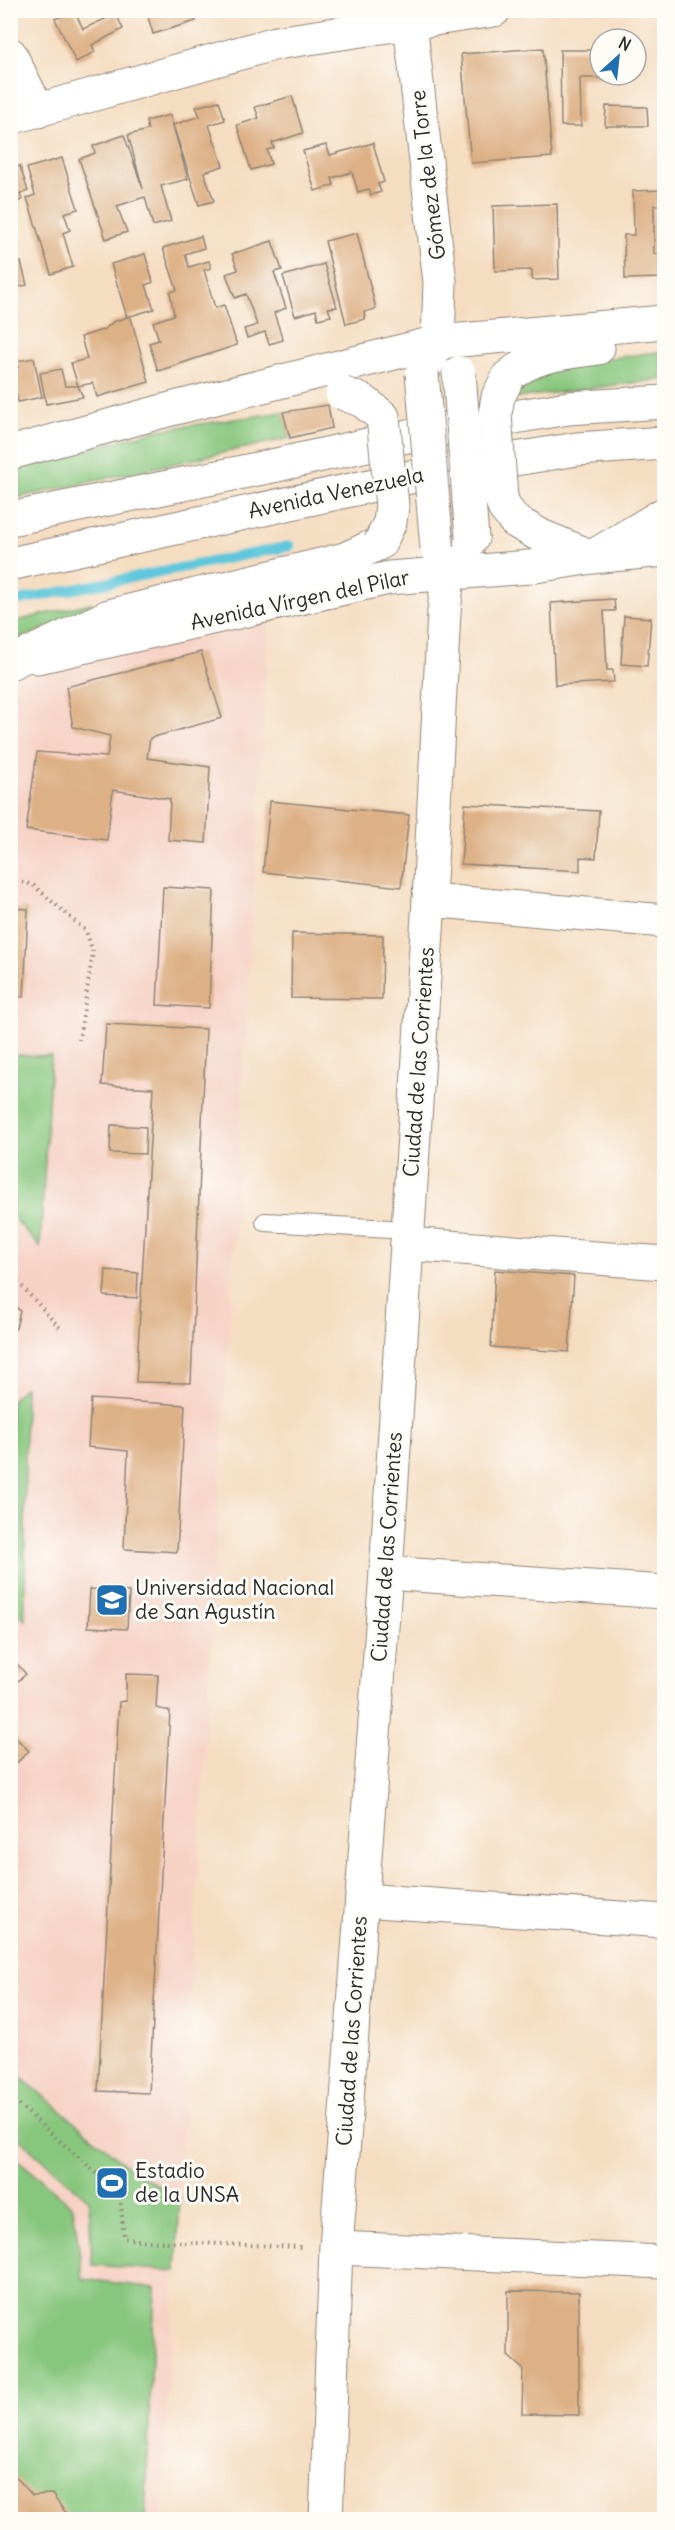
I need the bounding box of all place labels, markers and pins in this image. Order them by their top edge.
place label: Universidad Nacional de San Agustín [135,1574,334,1625]
school or university icon: Universidad Nacional de San Agustín [94,1582,130,1618]
place label: Estadio de la UNSA [135,2157,239,2208]
sports icon: Estadio de la UNSA [94,2165,130,2201]

